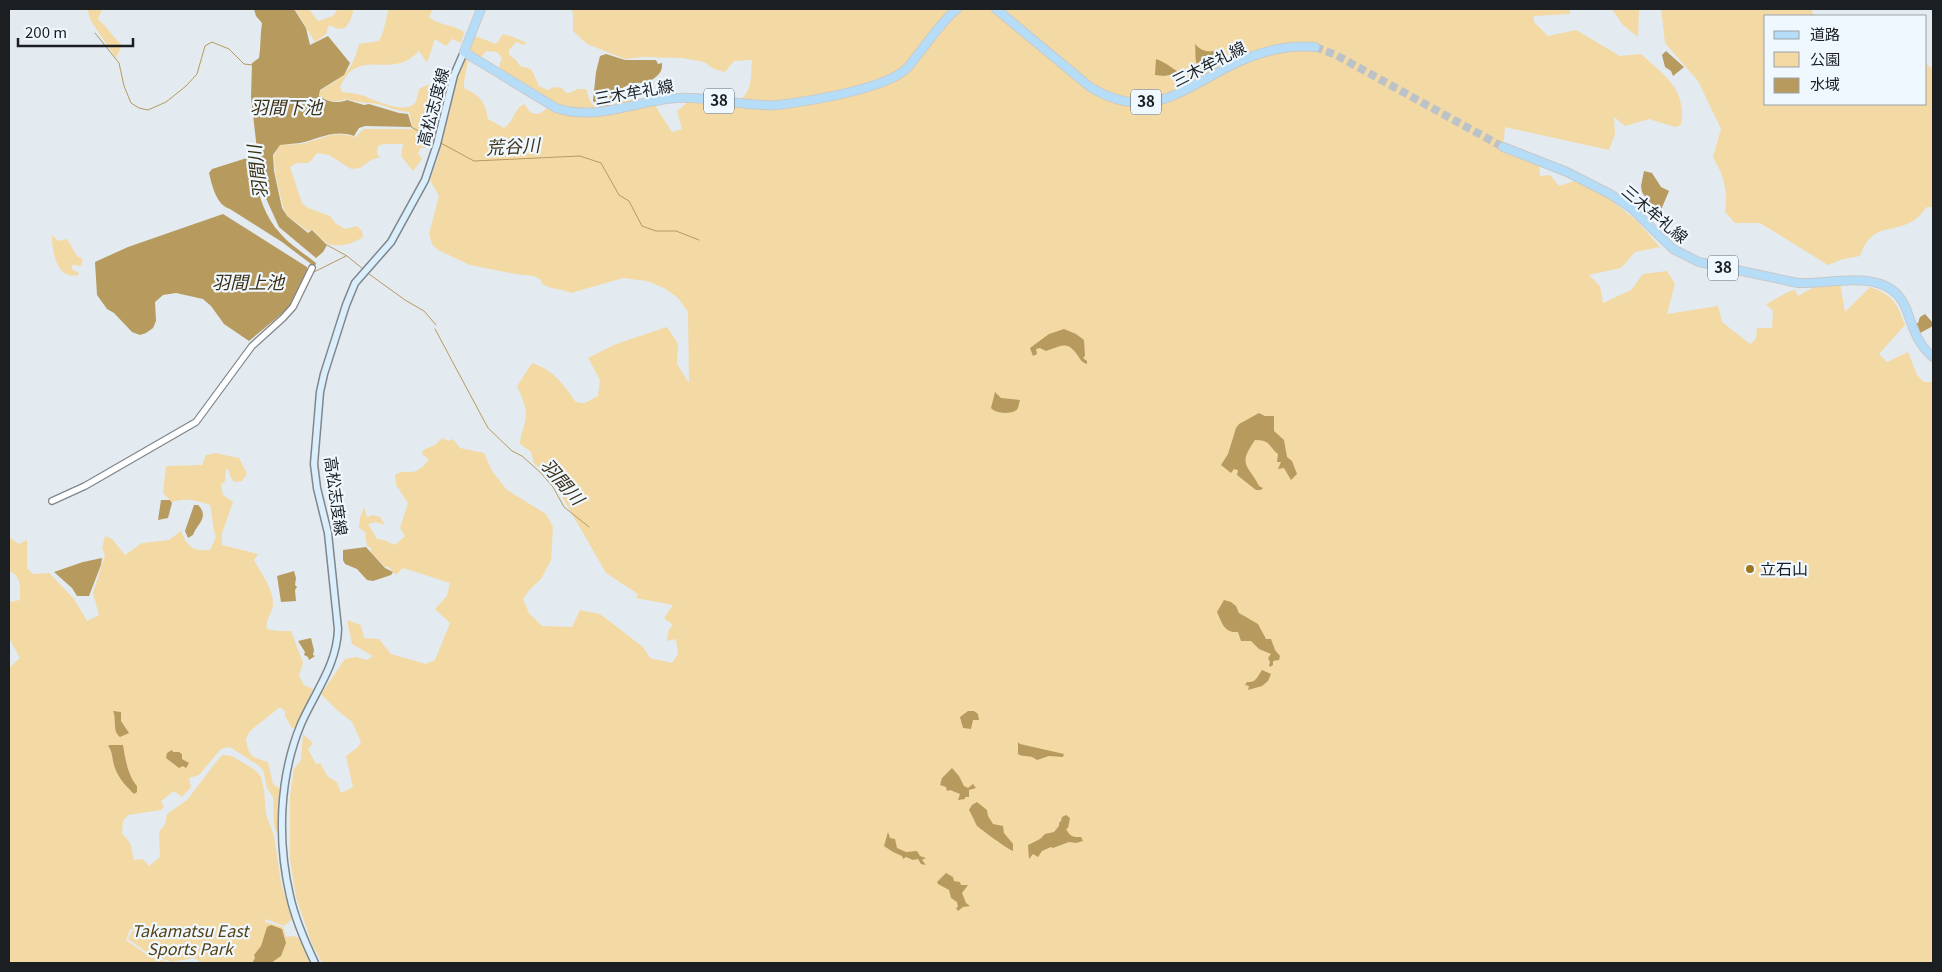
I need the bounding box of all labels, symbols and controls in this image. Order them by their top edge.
scale bar [18,15,132,47]
legend [1764,15,1927,105]
text: 200 m [25,21,67,42]
text: 道路 [1810,23,1840,44]
street label: 三木牟礼線 [1167,34,1250,92]
text: 公園 [1810,48,1840,69]
street label: 高松志度線 [410,65,454,148]
street label: 三木牟礼線 [592,72,675,110]
text: 水域 [1810,73,1840,94]
road number: 38 [704,88,734,114]
road number: 38 [1131,90,1161,114]
water label: 羽間下池 [250,93,324,119]
water label: 荒谷川 [485,131,543,159]
water label: 羽間川 [240,142,272,201]
street label: 三木牟礼線 [1617,178,1694,248]
road number: 38 [1708,256,1738,280]
water label: 羽間上池 [212,268,286,294]
water label: 羽間川 [536,452,592,511]
street label: 高松志度線 [320,455,354,537]
place label: 立石山 [1760,556,1808,580]
marker: 立石山 [1744,563,1756,575]
park label: Takamatsu East Sports Park [132,918,250,960]

